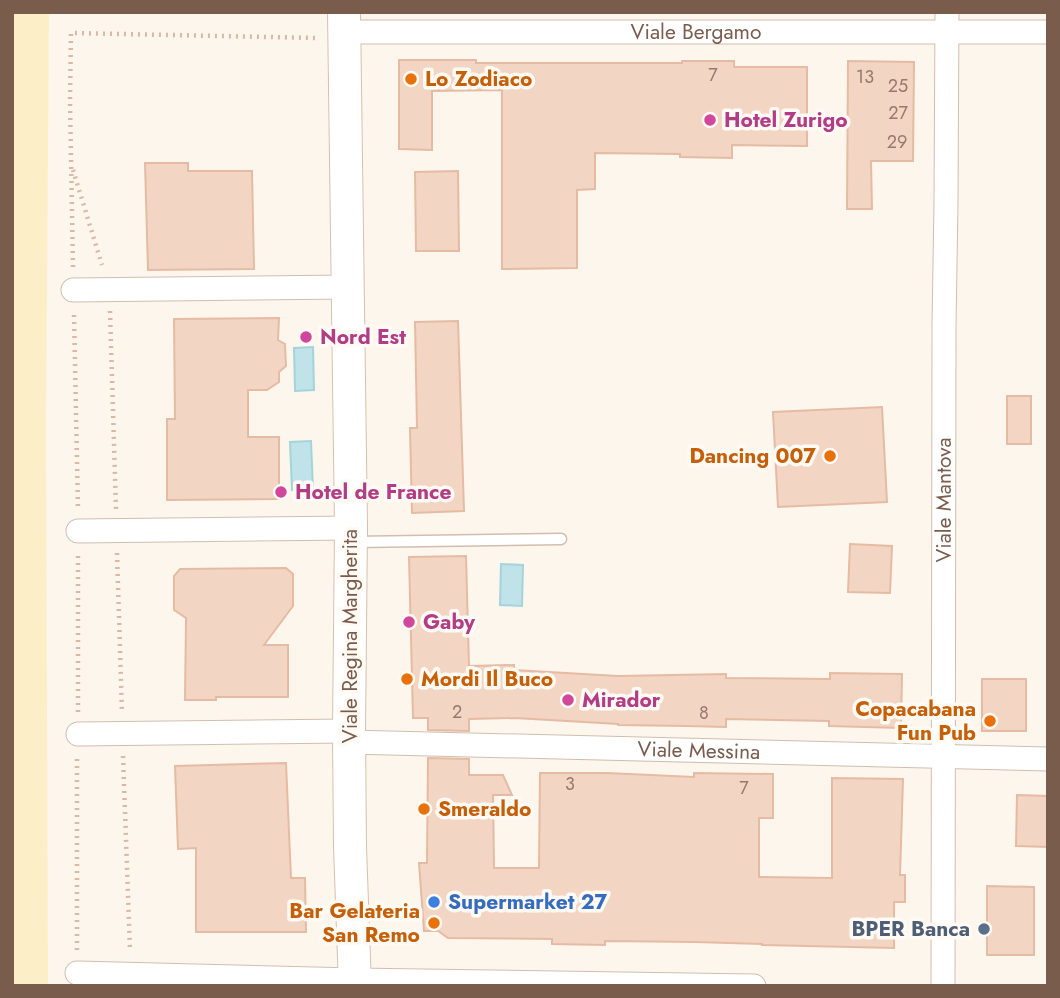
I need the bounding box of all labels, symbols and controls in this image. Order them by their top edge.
street label: Viale Bergamo [631,17,761,47]
house number: 7 [708,62,718,88]
place label: Lo Zodiaco [425,64,532,94]
house number: 13 [856,64,874,90]
marker: Lo Zodiaco [403,71,419,87]
house number: 25 [888,73,908,99]
house number: 27 [888,100,908,126]
place label: Hotel Zurigo [724,105,848,135]
marker: Hotel Zurigo [702,112,718,128]
house number: 29 [887,129,907,155]
place label: Nord Est [320,322,406,352]
marker: Nord Est [298,329,314,345]
street label: Viale Mantova [929,437,959,563]
place label: Dancing 007 [689,441,816,471]
marker: Dancing 007 [822,448,838,464]
place label: Hotel de France [295,477,452,507]
marker: Hotel de France [273,484,289,500]
street label: Viale Regina Margherita [335,529,365,743]
place label: Gaby [423,607,476,637]
marker: Gaby [401,614,417,630]
place label: Mordi Il Buco [421,664,553,694]
marker: Mordi Il Buco [399,671,415,687]
place label: Mirador [582,685,661,715]
marker: Mirador [560,692,576,708]
place label: Copacabana Fun Pub [855,694,976,748]
house number: 2 [452,699,462,725]
house number: 8 [699,700,709,726]
marker: Copacabana Fun Pub [982,713,998,729]
street label: Viale Messina [637,734,761,767]
house number: 3 [565,771,575,797]
house number: 7 [739,775,749,801]
place label: Smeraldo [438,794,531,824]
marker: Smeraldo [416,801,432,817]
place label: Supermarket 27 [448,887,608,917]
marker: Supermarket 27 [426,894,442,910]
place label: Bar Gelateria San Remo [289,896,420,950]
place label: BPER Banca [851,914,970,944]
marker: Bar Gelateria San Remo [426,915,442,931]
marker: BPER Banca [976,921,992,937]

